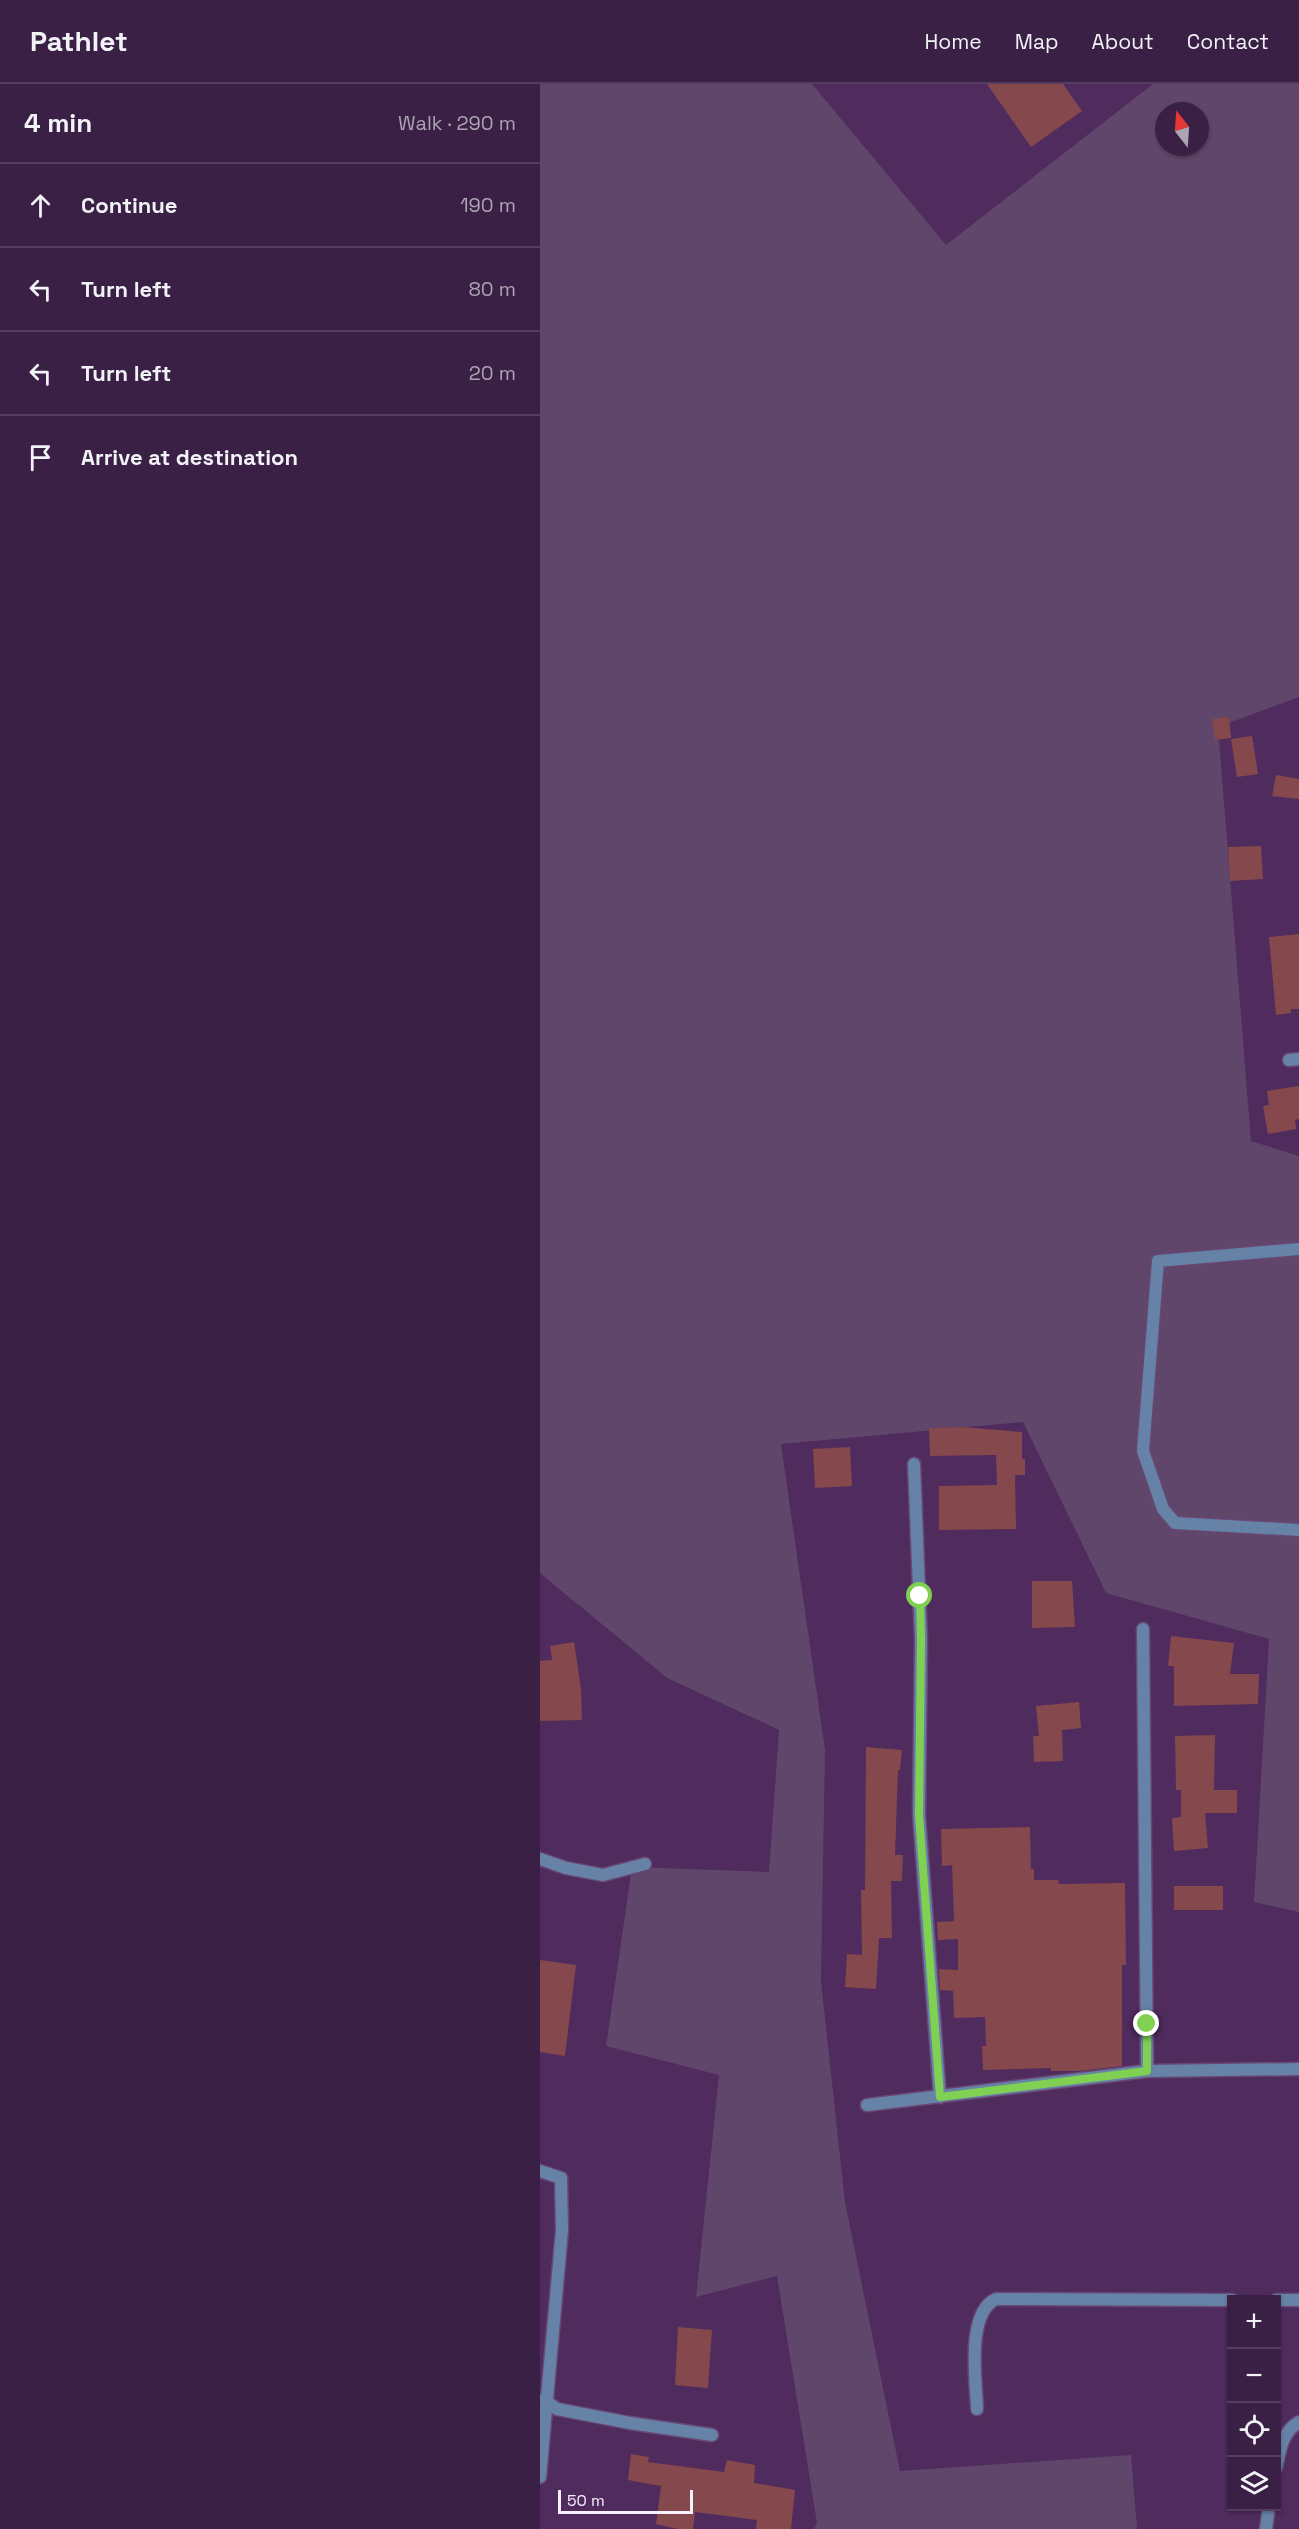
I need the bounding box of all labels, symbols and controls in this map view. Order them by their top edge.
text: Pathlet [30,23,128,59]
text: Home [924,28,982,55]
text: Map [1015,28,1059,55]
text: About [1092,28,1154,55]
text: Contact [1187,28,1269,55]
north arrow [1155,102,1209,156]
text: 4 min [24,106,92,140]
text: Walk · 290 m [398,110,516,136]
icon: ahead [24,189,57,222]
text: Continue [81,191,177,219]
text: 190 m [460,192,516,218]
icon: left [24,273,57,306]
text: Turn left [81,275,171,303]
text: 80 m [468,276,516,302]
icon: left [24,357,57,390]
text: Turn left [81,359,171,387]
text: 20 m [469,360,516,386]
icon: arrive [24,441,57,474]
text: Arrive at destination [81,443,298,471]
route start [906,1582,932,1608]
route end [1133,2010,1159,2036]
map controls [1227,2295,1281,2511]
button: + [1227,2295,1281,2349]
button: − [1227,2349,1281,2403]
button: locate [1227,2403,1281,2457]
button: layers [1227,2457,1281,2511]
scale bar [558,2487,693,2514]
text: 50 m [567,2490,605,2511]

